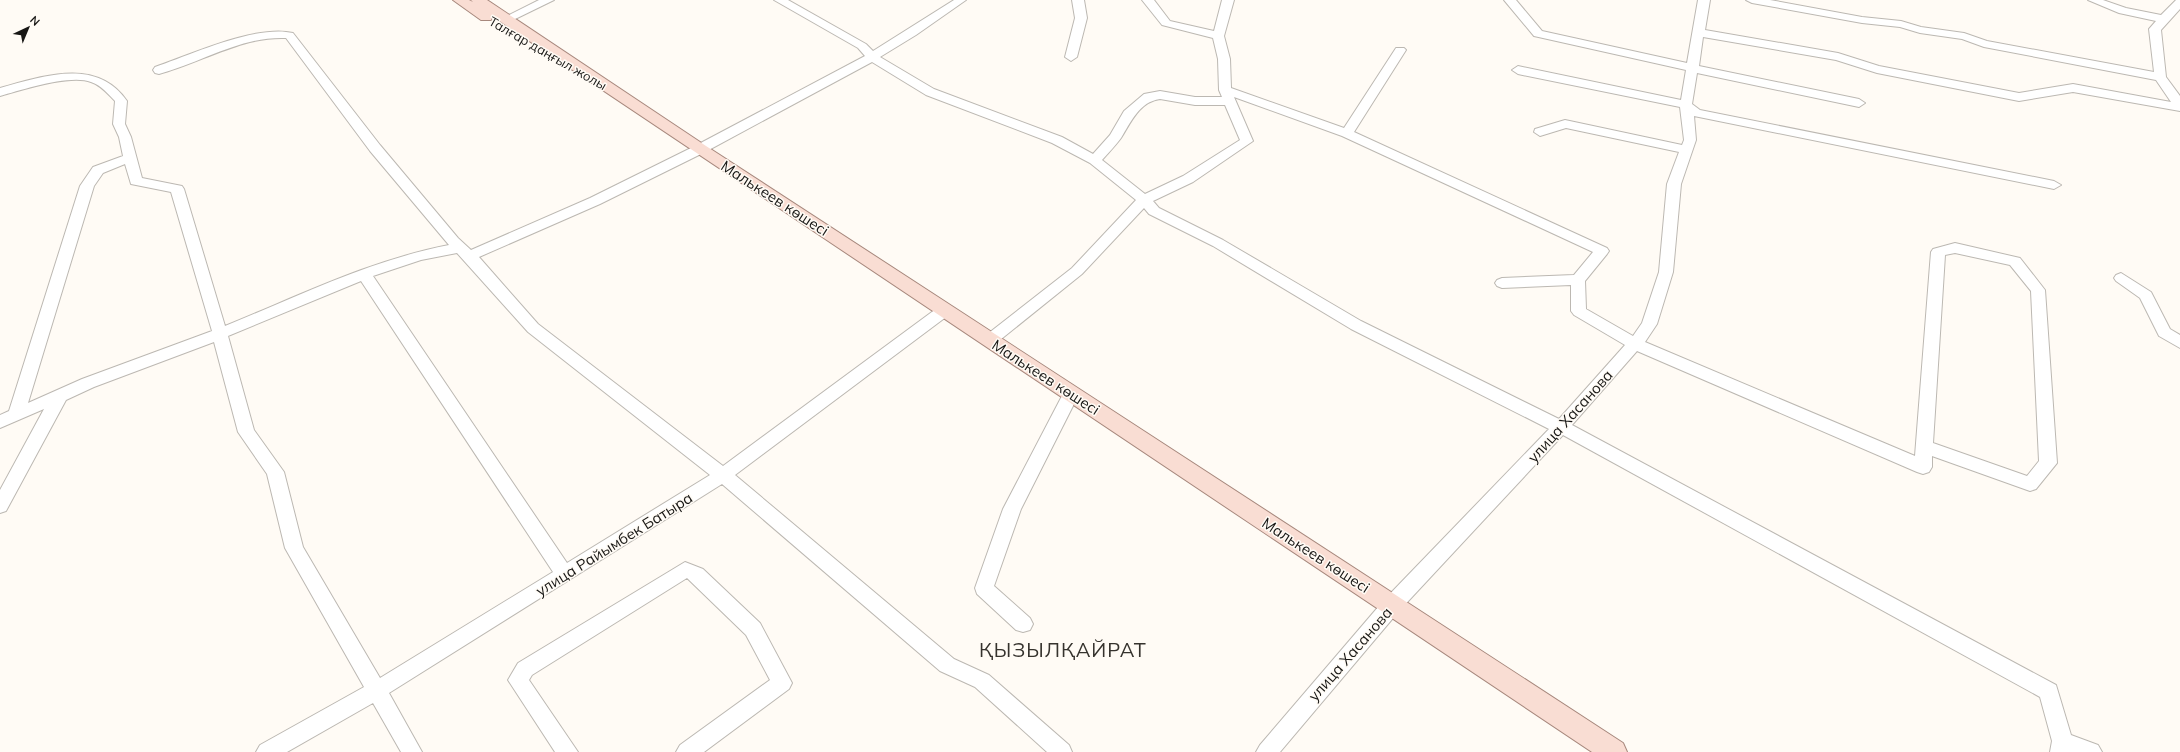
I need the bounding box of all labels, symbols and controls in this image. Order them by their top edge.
north arrow [8,8,48,48]
text: N [27,13,43,29]
street label: Талғар даңғыл жолы [486,13,610,93]
street label: Малькеев көшесі [718,156,832,240]
street label: Малькеев көшесі [989,335,1103,419]
street label: улица Хасанова [1523,366,1617,466]
street label: улица Райымбек Батыра [532,488,696,600]
street label: Малькеев көшесі [1259,513,1373,597]
street label: улица Хасанова [1304,603,1396,705]
district label: ҚЫЗЫЛҚАЙРАТ [979,637,1147,662]

